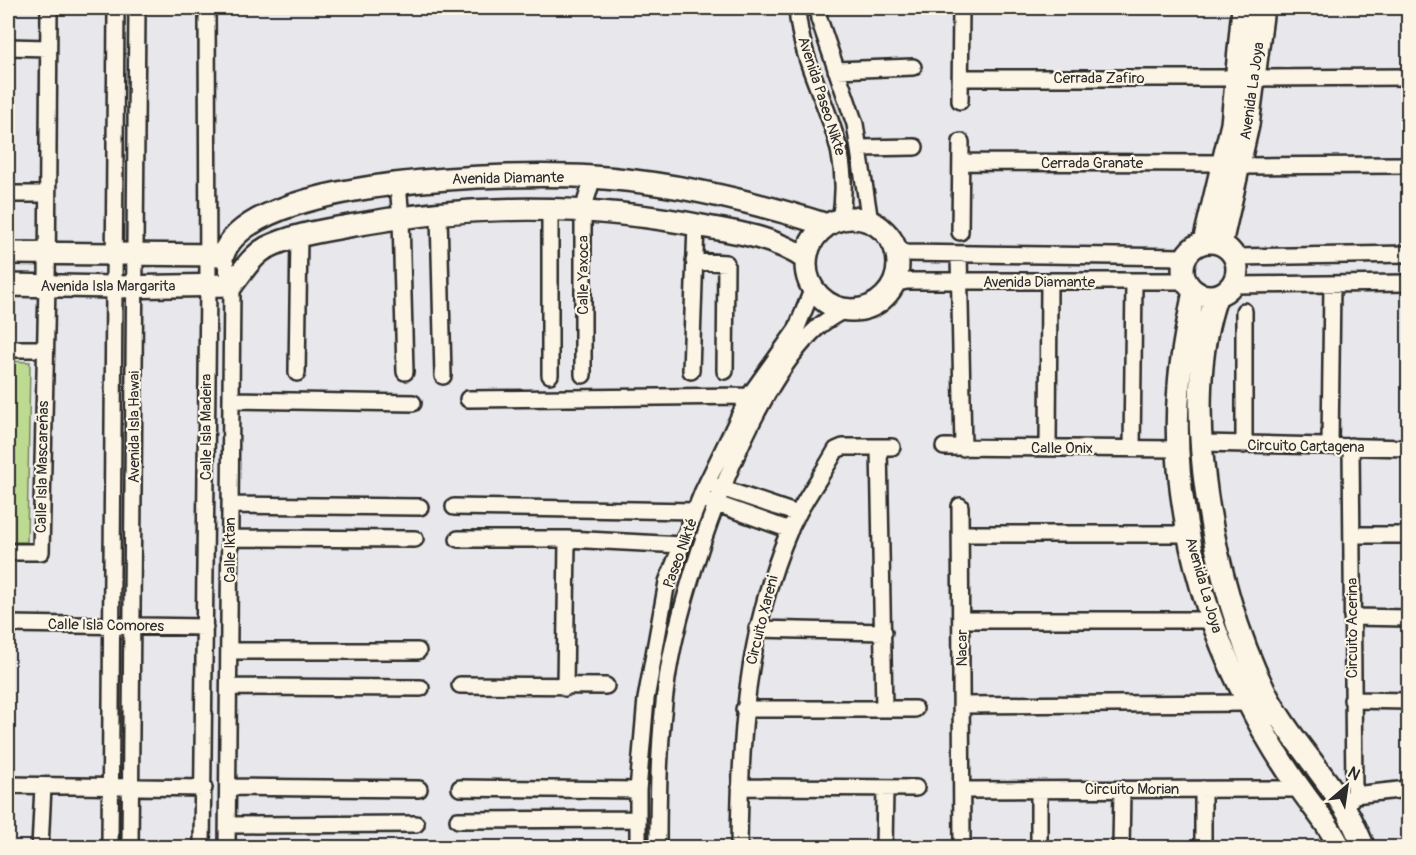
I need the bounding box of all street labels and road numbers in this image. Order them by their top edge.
street label: Avenida Paseo Nikte [793,34,850,159]
street label: Avenida La Joya [1236,41,1269,141]
street label: Cerrada Zafiro [1054,69,1145,88]
street label: Cerrada Granate [1041,154,1144,173]
street label: Avenida Diamante [452,168,565,189]
street label: Calle Yaxoca [574,235,593,315]
street label: Avenida Diamante [983,273,1096,292]
street label: Avenida Isla Margarita [41,277,175,296]
street label: Avenida Isla Hawai [125,370,144,483]
street label: Calle Isla Madeira [197,374,216,480]
street label: Calle Isla Mascareñas [32,400,53,533]
street label: Circuito Cartagena [1247,436,1365,457]
street label: Calle Onix [1031,439,1093,458]
street label: Paseo Nikté [659,516,702,591]
street label: Calle Iktan [221,517,240,583]
street label: Avenida La Joya [1181,535,1226,635]
street label: Circuito Xareni [742,573,783,667]
street label: Circuito Acerina [1343,578,1362,678]
street label: Calle Isla Comores [48,615,165,636]
street label: Nacar [953,629,972,667]
street label: Circuito Morian [1085,780,1179,799]

